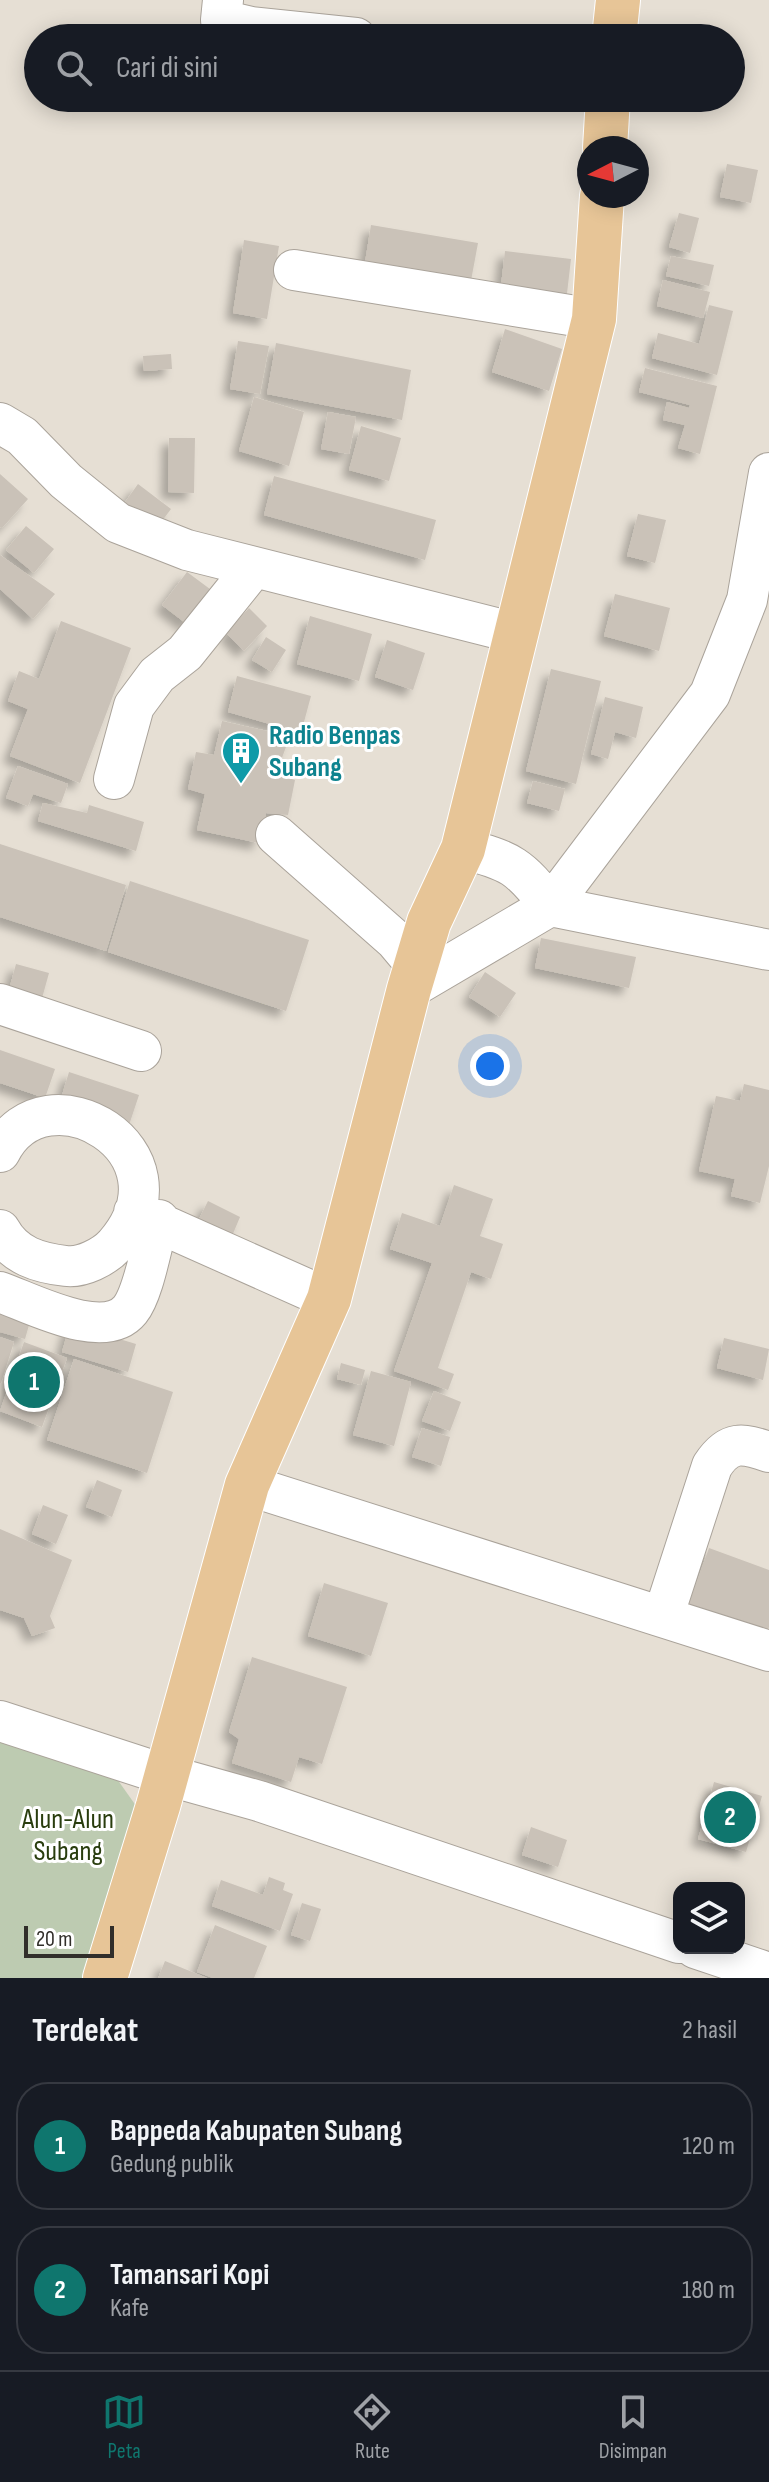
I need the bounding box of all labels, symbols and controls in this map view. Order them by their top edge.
search box [24,24,745,112]
icon: search [52,46,96,90]
text: Cari di sini [116,50,218,86]
north arrow [577,136,649,208]
place label: Radio Benpas Subang [269,719,400,784]
building icon: Radio Benpas Subang [220,730,262,785]
your location [470,1046,510,1086]
pin: 1 [8,1352,60,1412]
pin: 2 [704,1787,756,1847]
park label: Alun-Alun Subang [21,1803,114,1868]
map controls [673,1882,745,1954]
button: layers [673,1882,745,1954]
scale bar [24,1922,114,1958]
text: 20 m [36,1926,73,1953]
text: Terdekat [32,2010,138,2051]
text: 2 hasil [682,2015,737,2046]
text: Bappeda Kabupaten Subang [110,2113,402,2149]
text: 1 [55,2131,65,2162]
text: 120 m [682,2131,735,2162]
text: Gedung publik [110,2149,233,2180]
text: Tamansari Kopi [110,2257,269,2293]
text: 2 [54,2275,66,2306]
text: 180 m [682,2275,735,2306]
text: Kafe [110,2293,149,2324]
tab: Peta [102,2390,146,2465]
tab: Rute [350,2390,394,2465]
tab: Disimpan [599,2390,667,2465]

